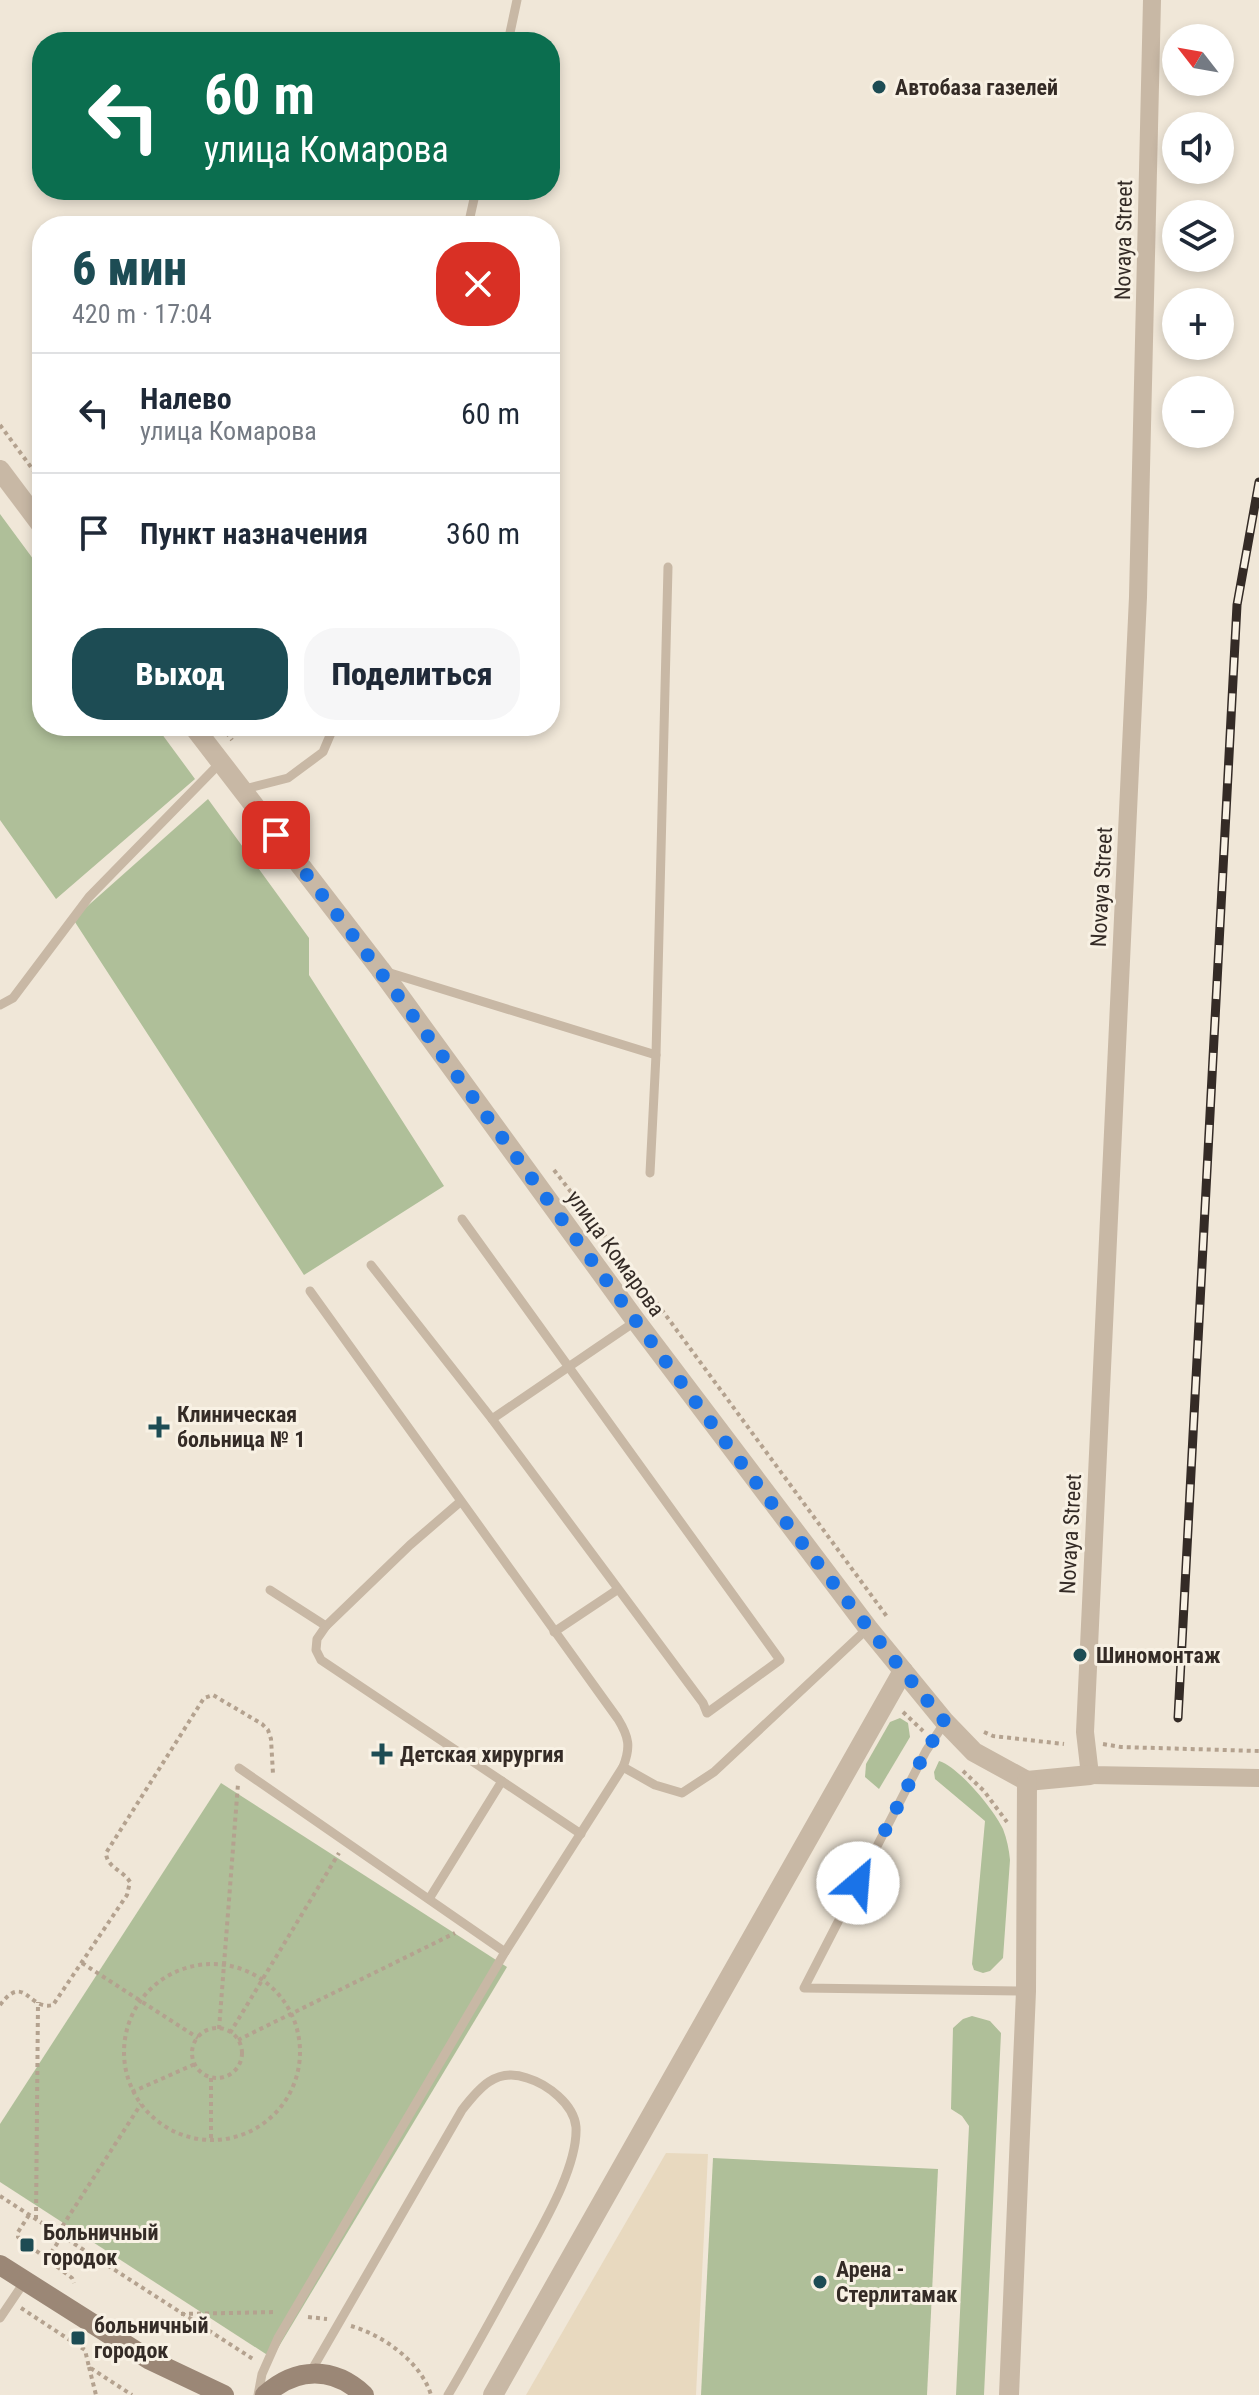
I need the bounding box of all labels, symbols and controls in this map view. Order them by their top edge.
north arrow [1162,24,1234,96]
map controls [1162,24,1234,448]
text: 60 m [204,62,315,128]
icon: left [72,64,176,168]
place label: Автобаза газелей [895,75,1058,100]
marker: Автобаза газелей [870,78,888,96]
button: sound [1162,112,1234,184]
text: улица Комарова [204,129,449,171]
street label: Novaya Street [1110,180,1137,300]
button: layers [1162,200,1234,272]
text: 6 мин [72,240,187,297]
button: close [436,242,520,326]
button: + [1162,288,1234,360]
text: 420 m · 17:04 [72,299,212,329]
button: − [1162,376,1234,448]
text: Налево [140,381,232,416]
icon: left [72,391,116,435]
text: 60 m [461,396,520,431]
text: улица Комарова [140,416,317,446]
icon: arrive [72,511,116,555]
text: Пункт назначения [140,516,368,551]
text: 360 m [446,516,520,551]
button: Выход [72,628,288,720]
button: Поделиться [304,628,520,720]
pin [242,801,310,869]
icon: arrive [254,813,298,857]
street label: Novaya Street [1086,826,1117,948]
street label: улица Комарова [562,1185,670,1321]
place label: Клиническая больница № 1 [177,1402,305,1452]
marker: Клиническая больница № 1 [148,1416,170,1438]
street label: Novaya Street [1055,1473,1086,1595]
place label: Шиномонтаж [1096,1643,1221,1668]
marker: Шиномонтаж [1071,1646,1089,1664]
place label: Детская хирургия [400,1742,564,1767]
marker: Детская хирургия [371,1743,393,1765]
position arrow [816,1841,900,1925]
place label: Больничный городок [43,2220,158,2270]
marker: Больничный городок [18,2236,36,2254]
place label: Арена - Стерлитамак [836,2257,957,2307]
marker: Арена - Стерлитамак [811,2273,829,2291]
place label: больничный городок [94,2313,209,2363]
marker: больничный городок [69,2329,87,2347]

